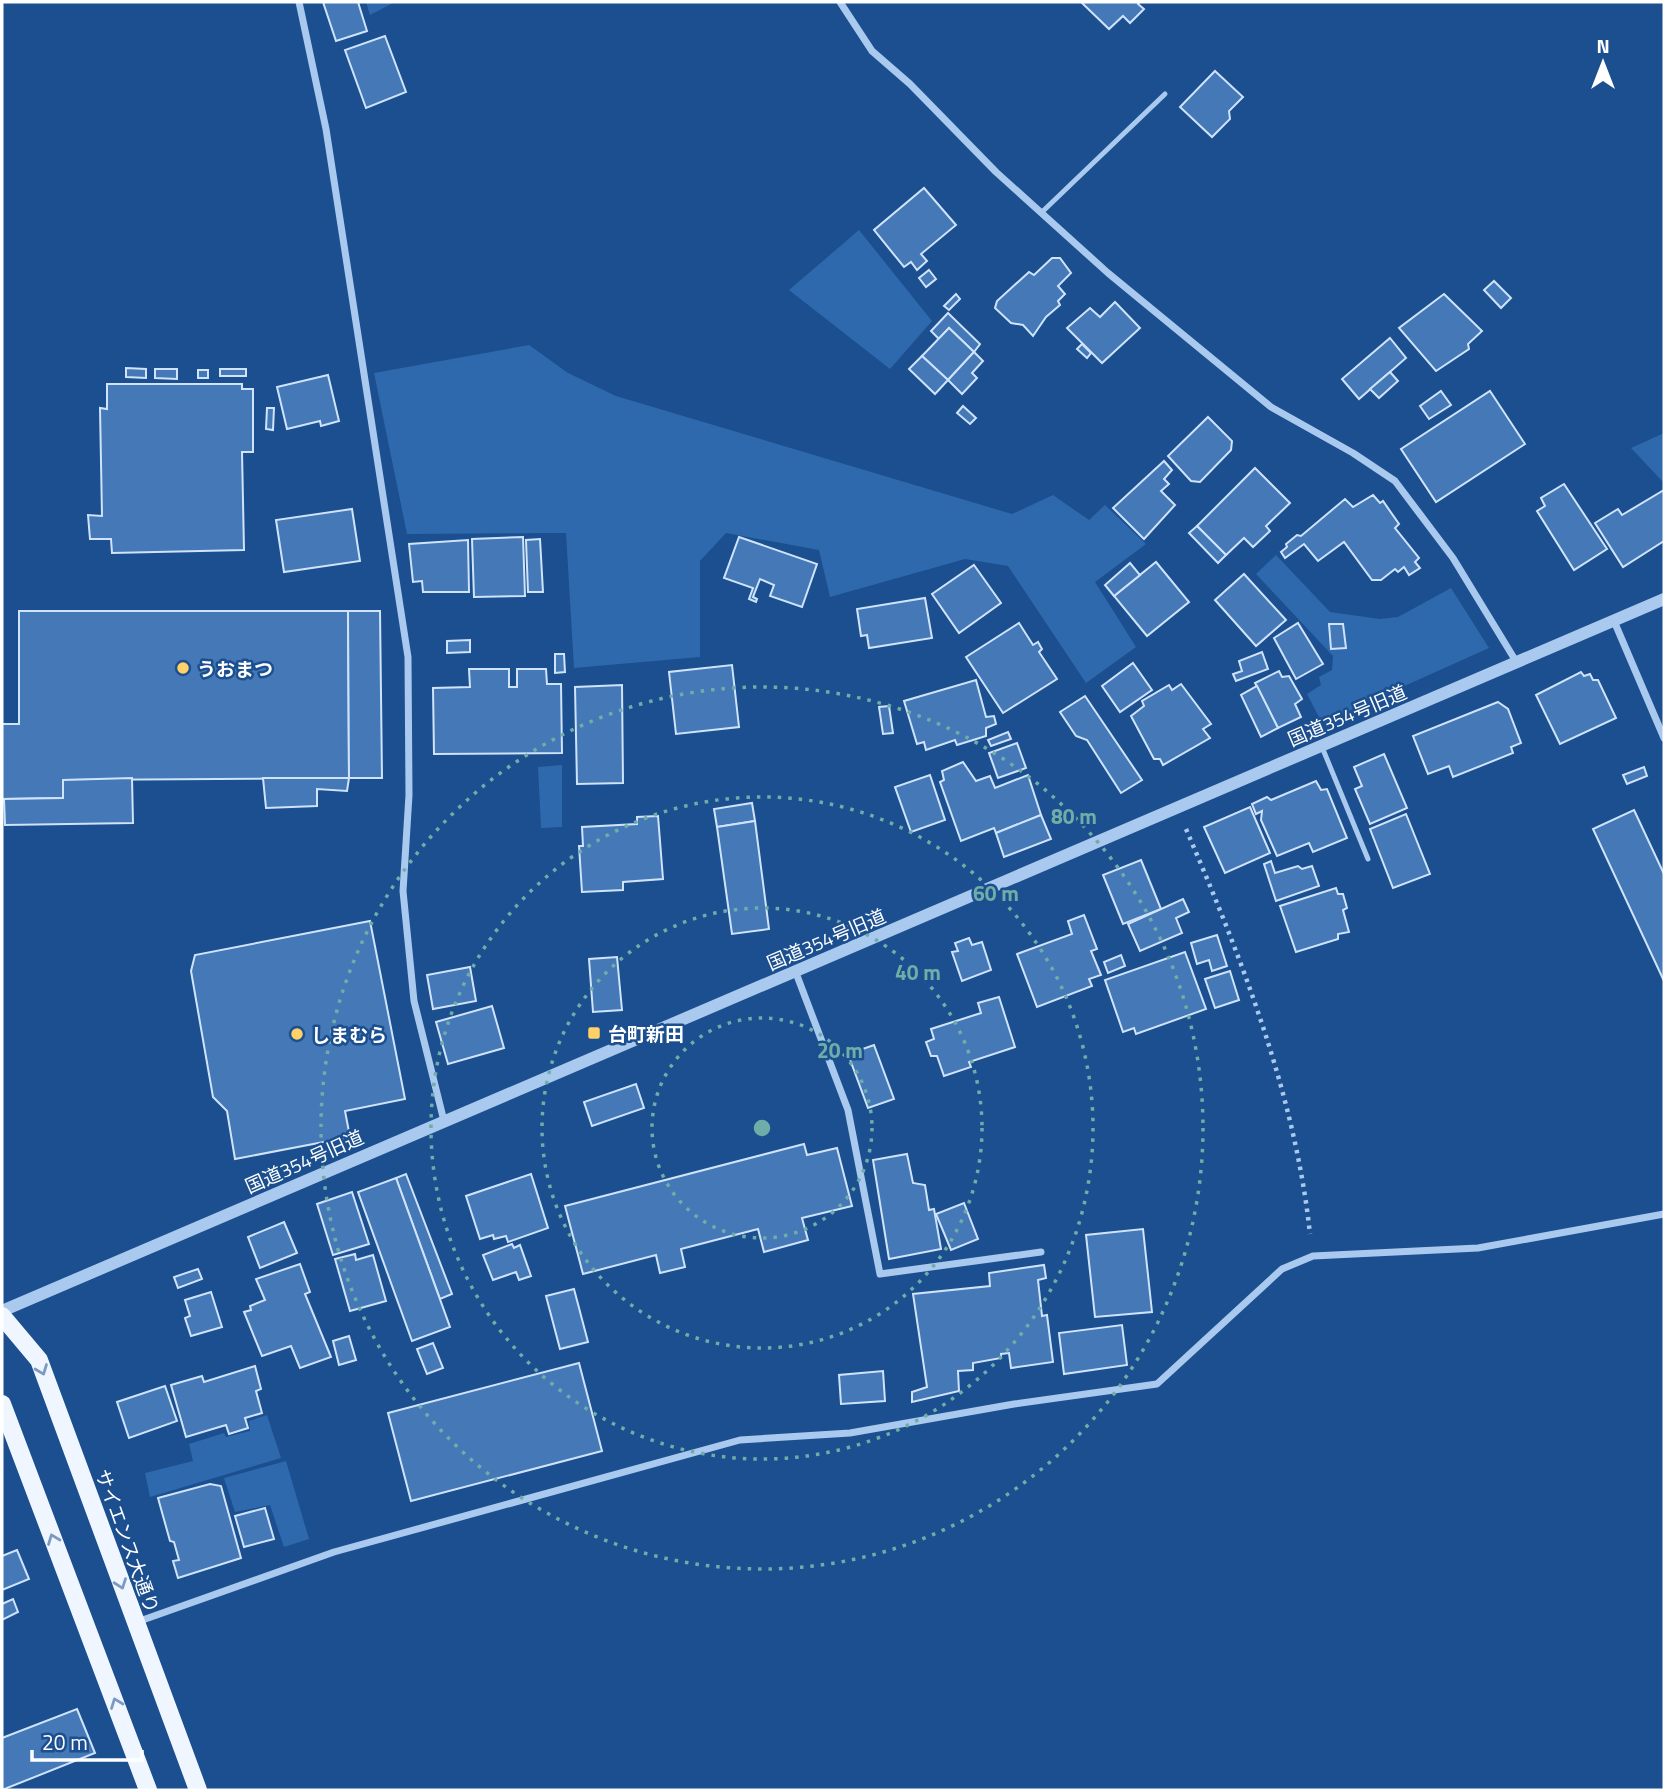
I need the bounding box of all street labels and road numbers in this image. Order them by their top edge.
street label: 国道354号旧道 [1283,677,1411,753]
street label: 国道354号旧道 [762,901,890,977]
street label: 国道354号旧道 [240,1122,368,1200]
street label: サイエンス大通り [88,1465,168,1617]

